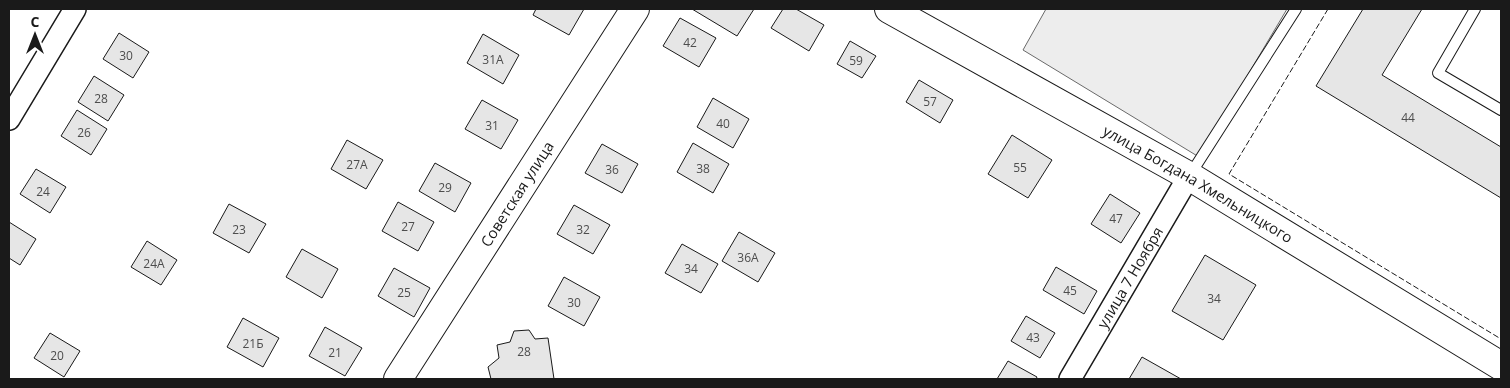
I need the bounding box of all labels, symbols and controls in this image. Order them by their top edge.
north arrow [10,10,60,60]
text: С [31,12,40,31]
house number: 42 [683,34,697,51]
house number: 30 [119,47,133,64]
house number: 31А [482,51,504,68]
house number: 59 [849,52,863,69]
house number: 28 [94,90,108,107]
house number: 57 [923,93,937,110]
house number: 44 [1401,109,1415,126]
house number: 40 [716,115,730,132]
house number: 31 [485,117,499,134]
street label: улица Богдана Хмельницкого [1100,120,1297,247]
house number: 26 [77,124,91,141]
street label: Советская улица [475,137,558,250]
house number: 27А [346,156,368,173]
house number: 55 [1013,159,1027,176]
house number: 38 [696,160,710,177]
house number: 36 [605,161,619,178]
house number: 29 [438,179,452,196]
house number: 24 [36,183,50,200]
house number: 47 [1109,210,1123,227]
house number: 27 [401,218,415,235]
house number: 23 [232,221,246,238]
house number: 32 [576,221,590,238]
street label: улица 7 Ноября [1092,223,1167,332]
house number: 36А [737,249,759,266]
house number: 24А [143,255,165,272]
house number: 34 [684,260,698,277]
house number: 45 [1063,282,1077,299]
house number: 25 [397,284,411,301]
house number: 34 [1207,290,1221,307]
house number: 30 [567,294,581,311]
house number: 43 [1026,329,1040,346]
house number: 21Б [242,335,264,352]
house number: 28 [517,343,531,360]
house number: 21 [328,344,342,361]
house number: 20 [50,347,64,364]

